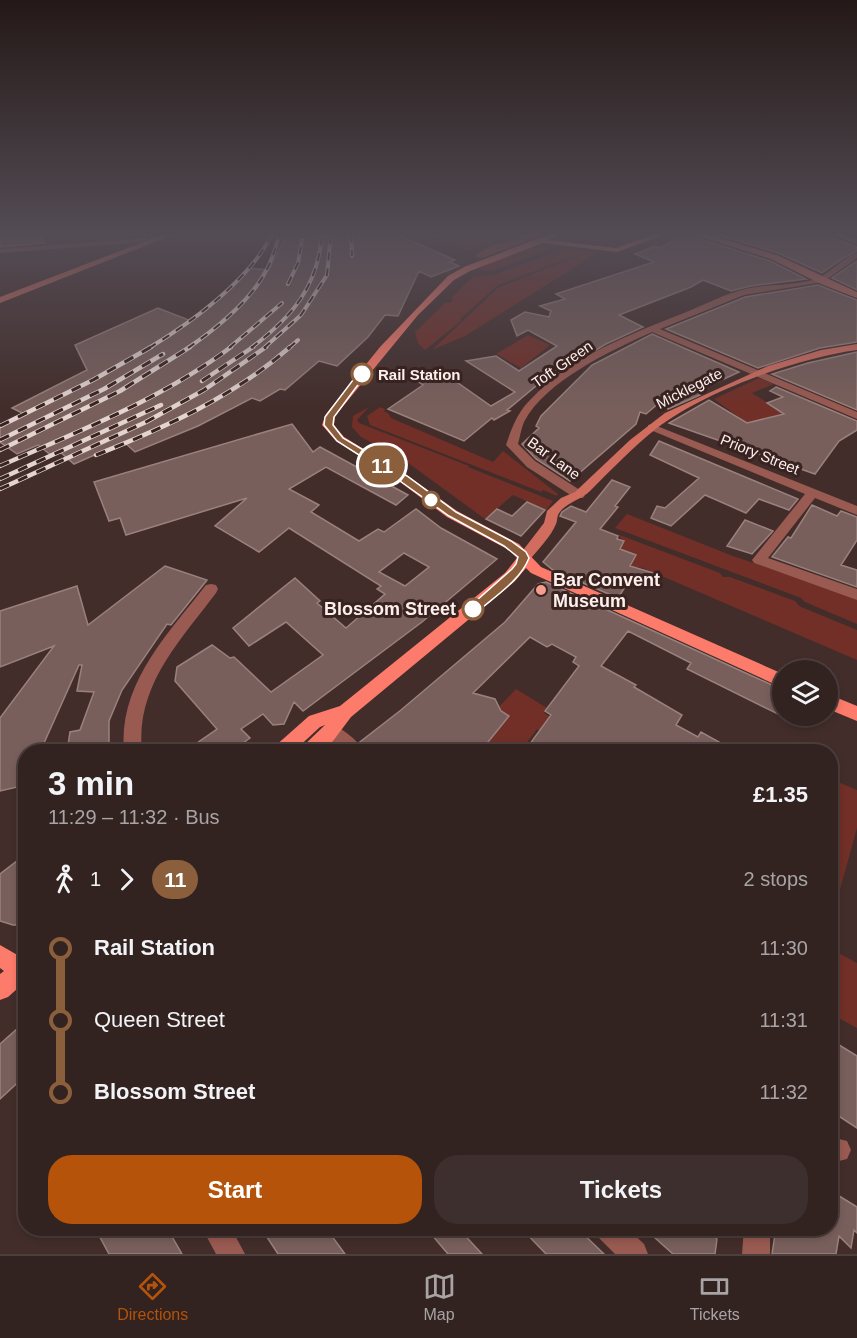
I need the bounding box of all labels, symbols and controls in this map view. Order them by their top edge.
street label: Toft Green [528,337,596,391]
marker: Rail Station [351,363,373,385]
street label: Micklegate [653,364,725,412]
place label: Rail Station [378,366,461,383]
street label: Priory Street [718,431,803,478]
street label: Bar Lane [524,433,584,483]
line badge: 11 [355,446,409,484]
text: 11 [371,454,393,477]
unlabelled marker [422,491,440,509]
place label: Bar Convent Museum [553,570,660,611]
marker: Bar Convent Museum [534,583,548,597]
marker: Blossom Street [462,598,484,620]
place label: Blossom Street [324,599,456,619]
map controls [772,660,838,726]
button: layers [772,660,838,726]
text: 3 min [48,765,134,802]
text: £1.35 [753,782,808,807]
text: 11:29 – 11:32 · Bus [48,806,220,828]
icon: walk [48,863,81,896]
icon: forward [110,863,143,896]
text: 1 [90,868,101,890]
text: 11 [164,868,186,891]
text: 2 stops [744,868,808,890]
text: Rail Station [94,935,215,960]
text: 11:30 [759,937,808,959]
text: Queen Street [94,1007,225,1032]
text: 11:31 [759,1009,808,1031]
text: Blossom Street [94,1079,255,1104]
text: 11:32 [759,1081,808,1103]
button: Start [48,1155,422,1224]
button: Tickets [434,1155,808,1224]
tab: Directions [117,1270,188,1324]
tab: Map [423,1270,456,1324]
tab: Tickets [690,1270,740,1324]

